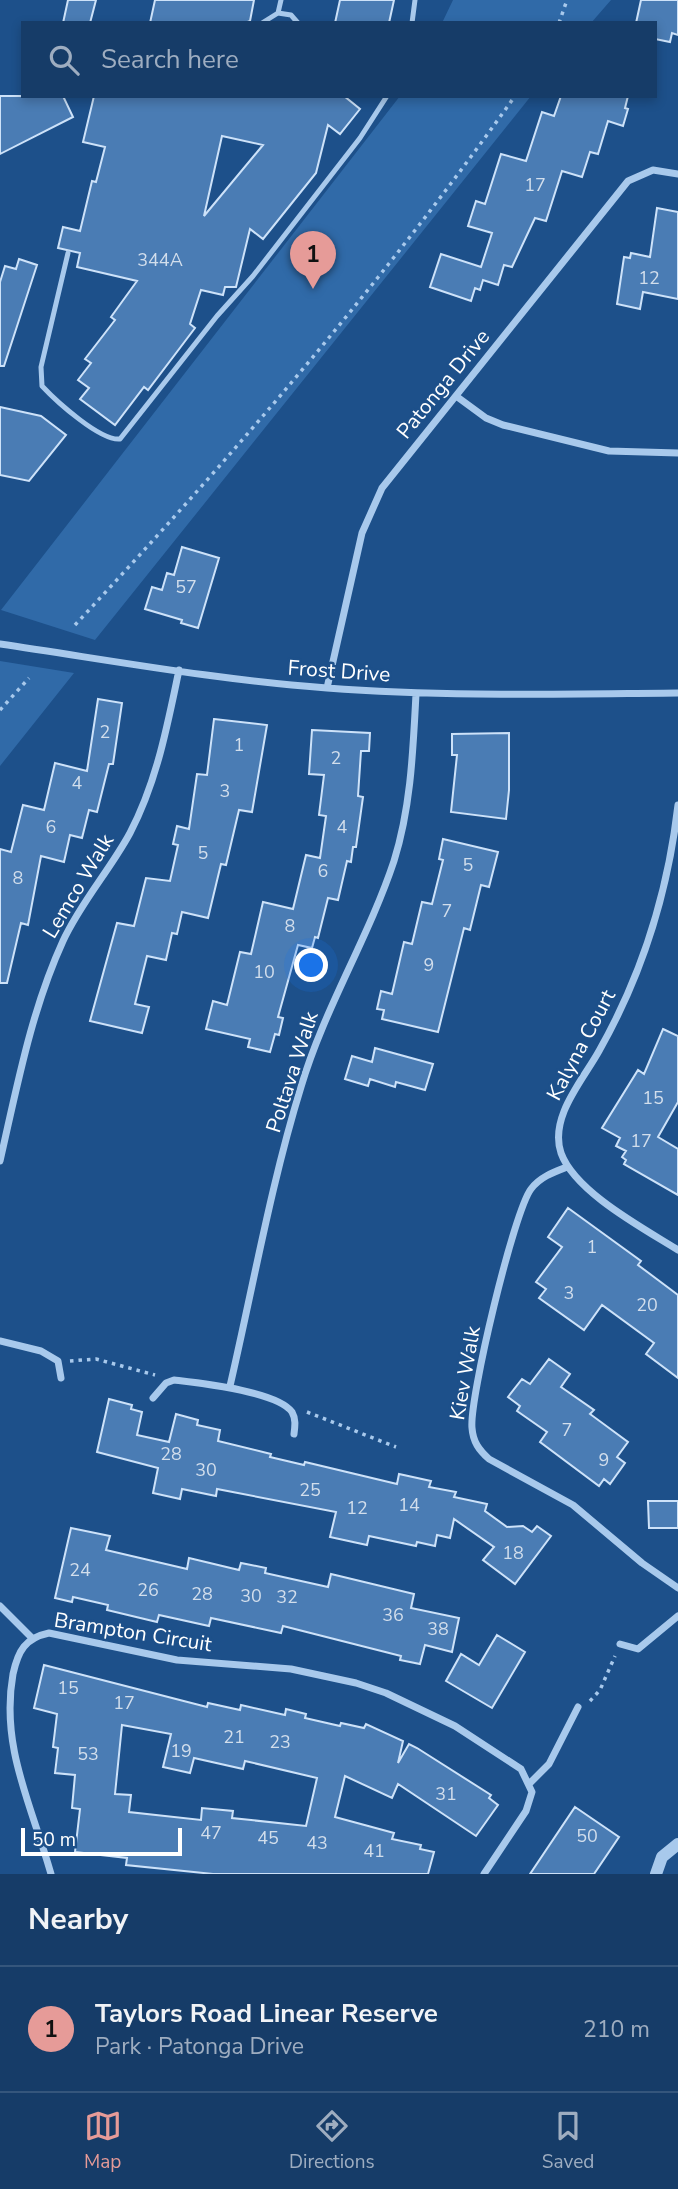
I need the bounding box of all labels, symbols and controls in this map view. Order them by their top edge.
search box [21,21,657,98]
icon: search [45,41,83,79]
text: Search here [101,42,239,77]
house number: 17 [524,173,546,197]
pin: 1 [290,231,336,289]
house number: 344A [137,248,183,272]
house number: 12 [638,266,660,290]
street label: Patonga Drive [390,323,496,445]
house number: 57 [175,575,197,599]
street label: Frost Drive [287,653,391,689]
house number: 2 [100,720,110,744]
house number: 1 [234,733,244,757]
house number: 2 [331,746,341,770]
house number: 4 [72,771,83,795]
house number: 3 [220,779,230,803]
house number: 6 [46,815,56,839]
house number: 4 [337,815,348,839]
street label: Lemco Walk [36,828,120,943]
house number: 5 [198,841,208,865]
house number: 5 [463,853,473,877]
house number: 6 [318,859,328,883]
house number: 8 [13,866,23,890]
house number: 7 [442,899,452,923]
house number: 8 [285,914,295,938]
your location [294,948,328,982]
house number: 9 [424,953,434,977]
house number: 10 [253,960,275,984]
street label: Kalyna Court [540,984,622,1105]
street label: Poltava Walk [259,1007,325,1136]
house number: 15 [642,1086,664,1110]
house number: 17 [630,1129,652,1153]
house number: 1 [587,1235,597,1259]
house number: 3 [564,1281,574,1305]
house number: 20 [636,1293,658,1317]
street label: Kiev Walk [443,1323,487,1422]
house number: 7 [562,1418,572,1442]
house number: 28 [160,1442,182,1466]
house number: 9 [599,1448,609,1472]
house number: 30 [195,1458,217,1482]
house number: 25 [299,1478,321,1502]
house number: 14 [398,1493,420,1517]
house number: 12 [346,1496,368,1520]
house number: 18 [502,1541,524,1565]
house number: 24 [69,1558,91,1582]
house number: 26 [137,1578,159,1602]
house number: 28 [191,1582,213,1606]
house number: 30 [240,1584,262,1608]
house number: 32 [276,1585,298,1609]
house number: 36 [382,1603,404,1627]
street label: Brampton Circuit [52,1606,214,1658]
house number: 38 [427,1617,449,1641]
house number: 15 [57,1676,79,1700]
house number: 17 [113,1691,135,1715]
house number: 21 [223,1725,245,1749]
house number: 23 [269,1730,291,1754]
house number: 19 [170,1739,192,1763]
house number: 53 [77,1742,99,1766]
house number: 31 [435,1782,457,1806]
house number: 47 [200,1821,222,1845]
house number: 50 [576,1824,598,1848]
scale bar [21,1825,182,1857]
house number: 45 [257,1826,279,1850]
text: 50 m [32,1827,76,1853]
house number: 43 [306,1831,328,1855]
house number: 41 [363,1839,385,1863]
text: Nearby [28,1899,128,1940]
text: Taylors Road Linear Reserve [95,1996,438,2031]
text: 1 [44,2014,58,2045]
text: 210 m [583,2014,650,2045]
text: Park · Patonga Drive [95,2031,304,2062]
tab: Map [84,2107,122,2175]
tab: Directions [289,2107,375,2175]
tab: Saved [542,2107,594,2175]

